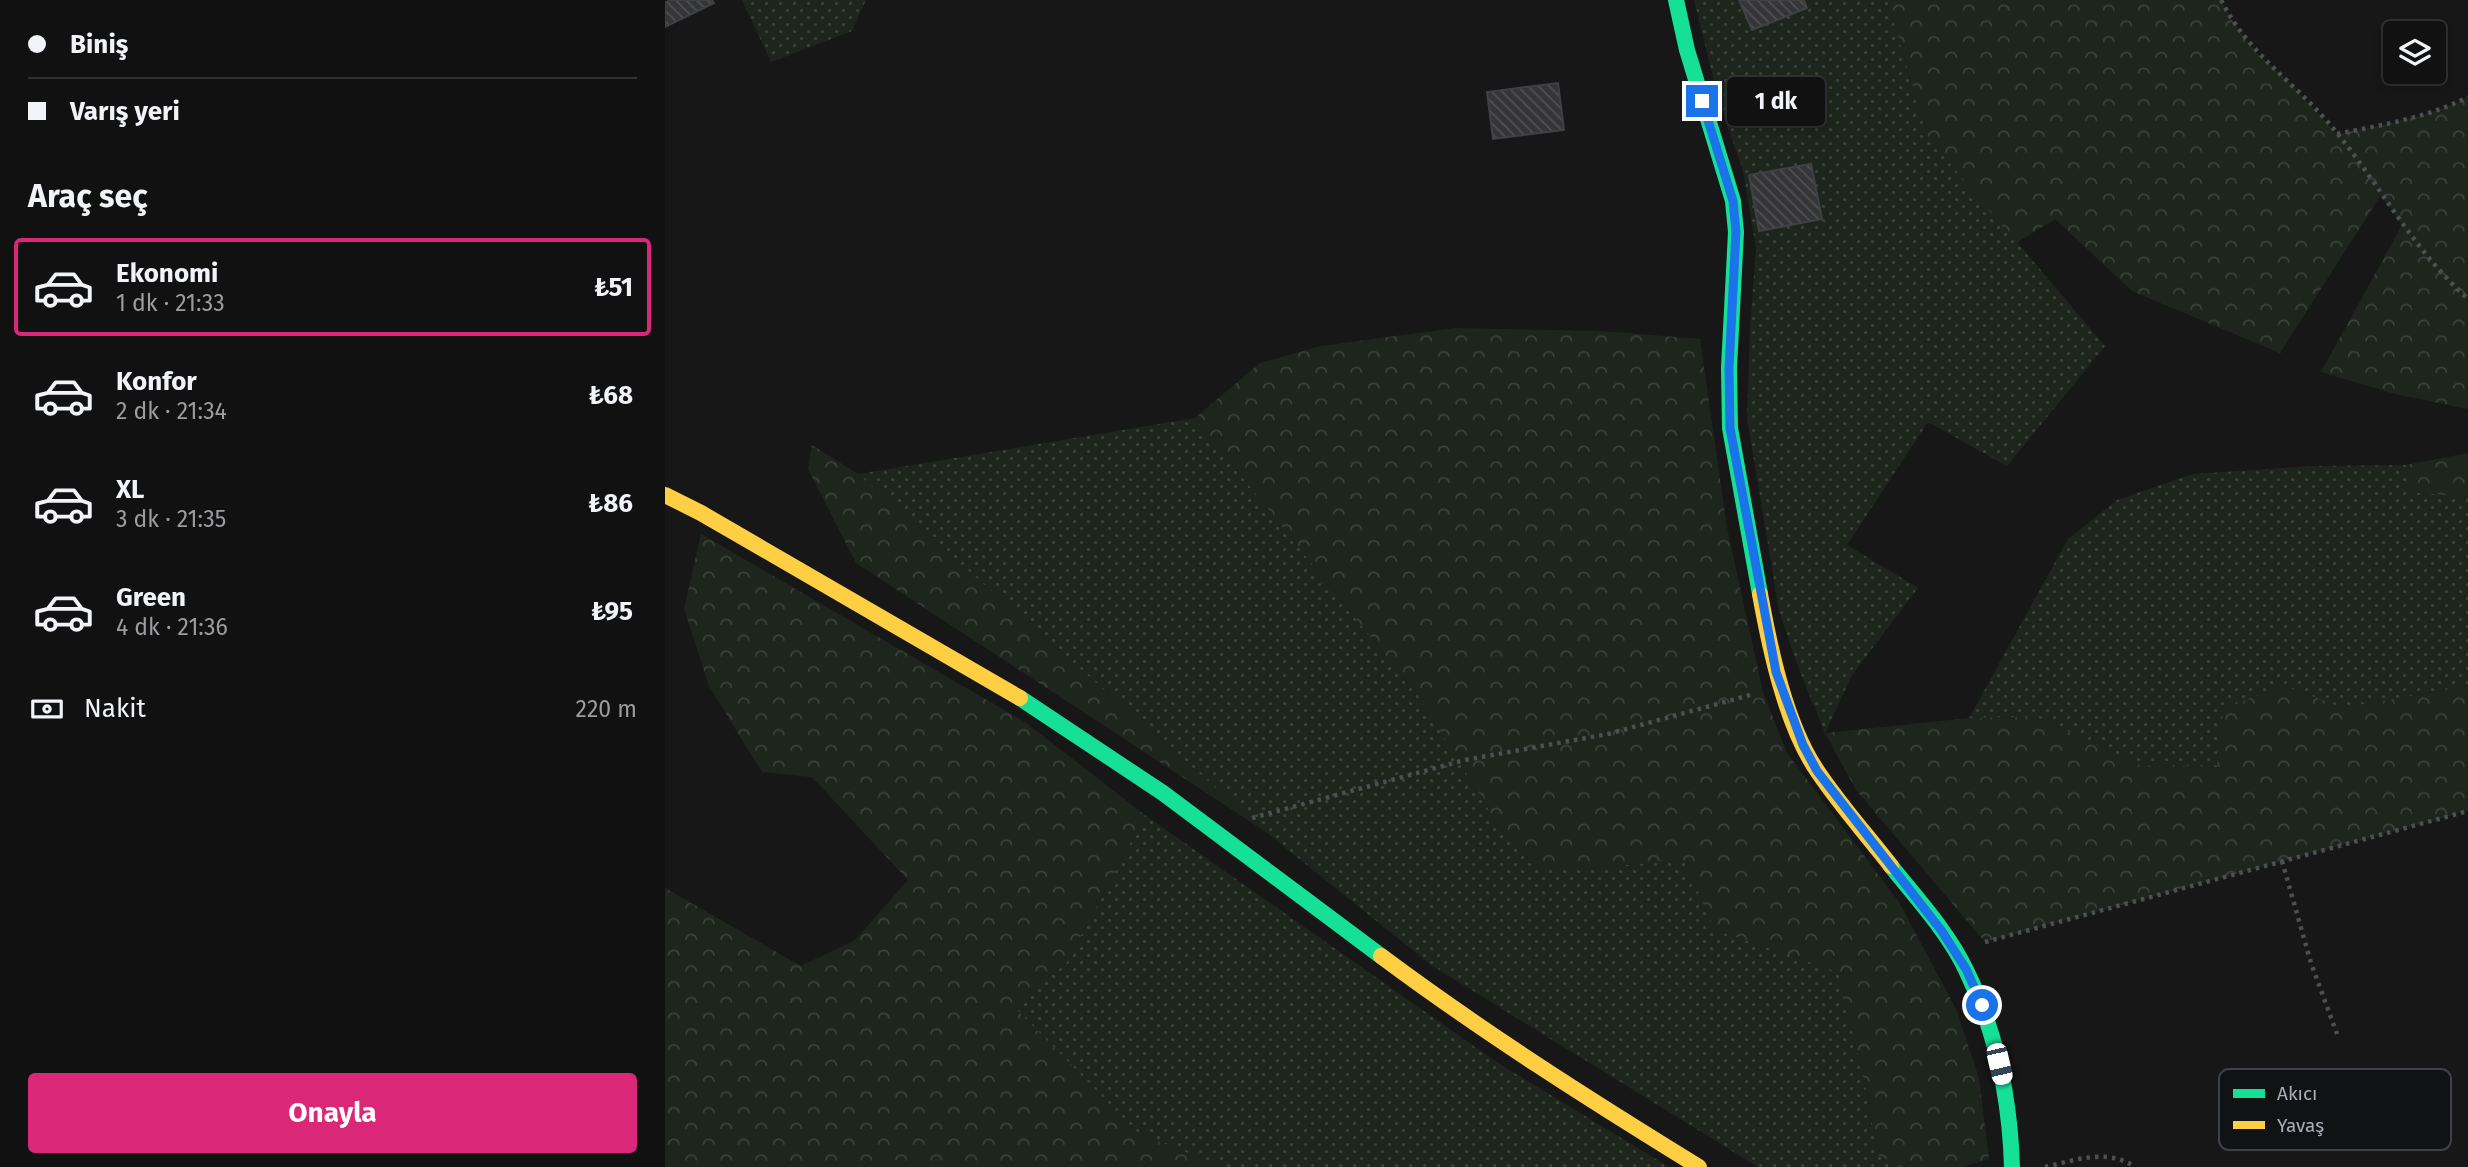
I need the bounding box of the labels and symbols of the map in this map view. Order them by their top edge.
callout: 1 dk [1727,76,1825,126]
route end [1686,85,1718,117]
route start [1966,989,1998,1021]
car [1985,1041,2014,1087]
legend [2219,1069,2451,1150]
text: Akıcı [2277,1082,2317,1105]
text: Yavaş [2277,1114,2324,1137]

